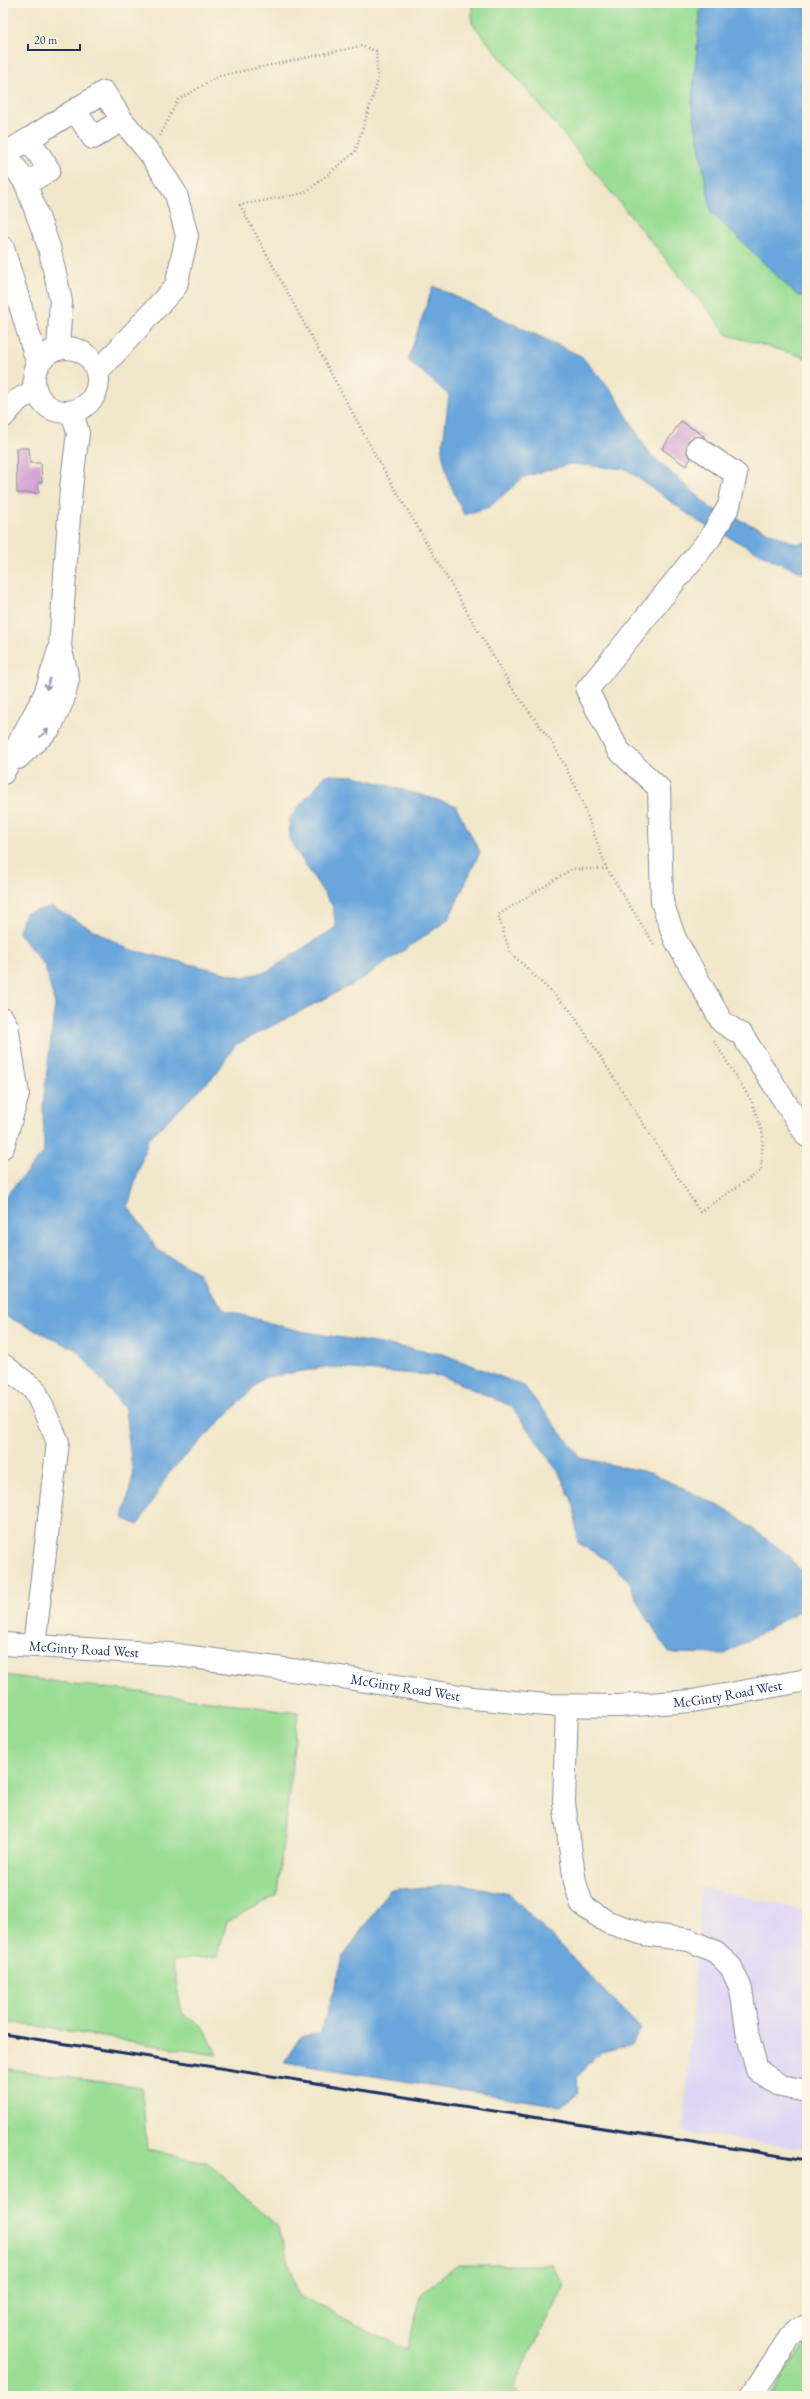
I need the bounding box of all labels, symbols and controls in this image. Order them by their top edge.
scale bar [28,26,80,52]
text: 20 m [34,32,58,48]
one-way arrow [44,678,52,690]
one-way arrow [39,729,49,738]
street label: McGinty Road West [28,1637,140,1661]
street label: McGinty Road West [349,1670,462,1705]
street label: McGinty Road West [672,1676,784,1711]

